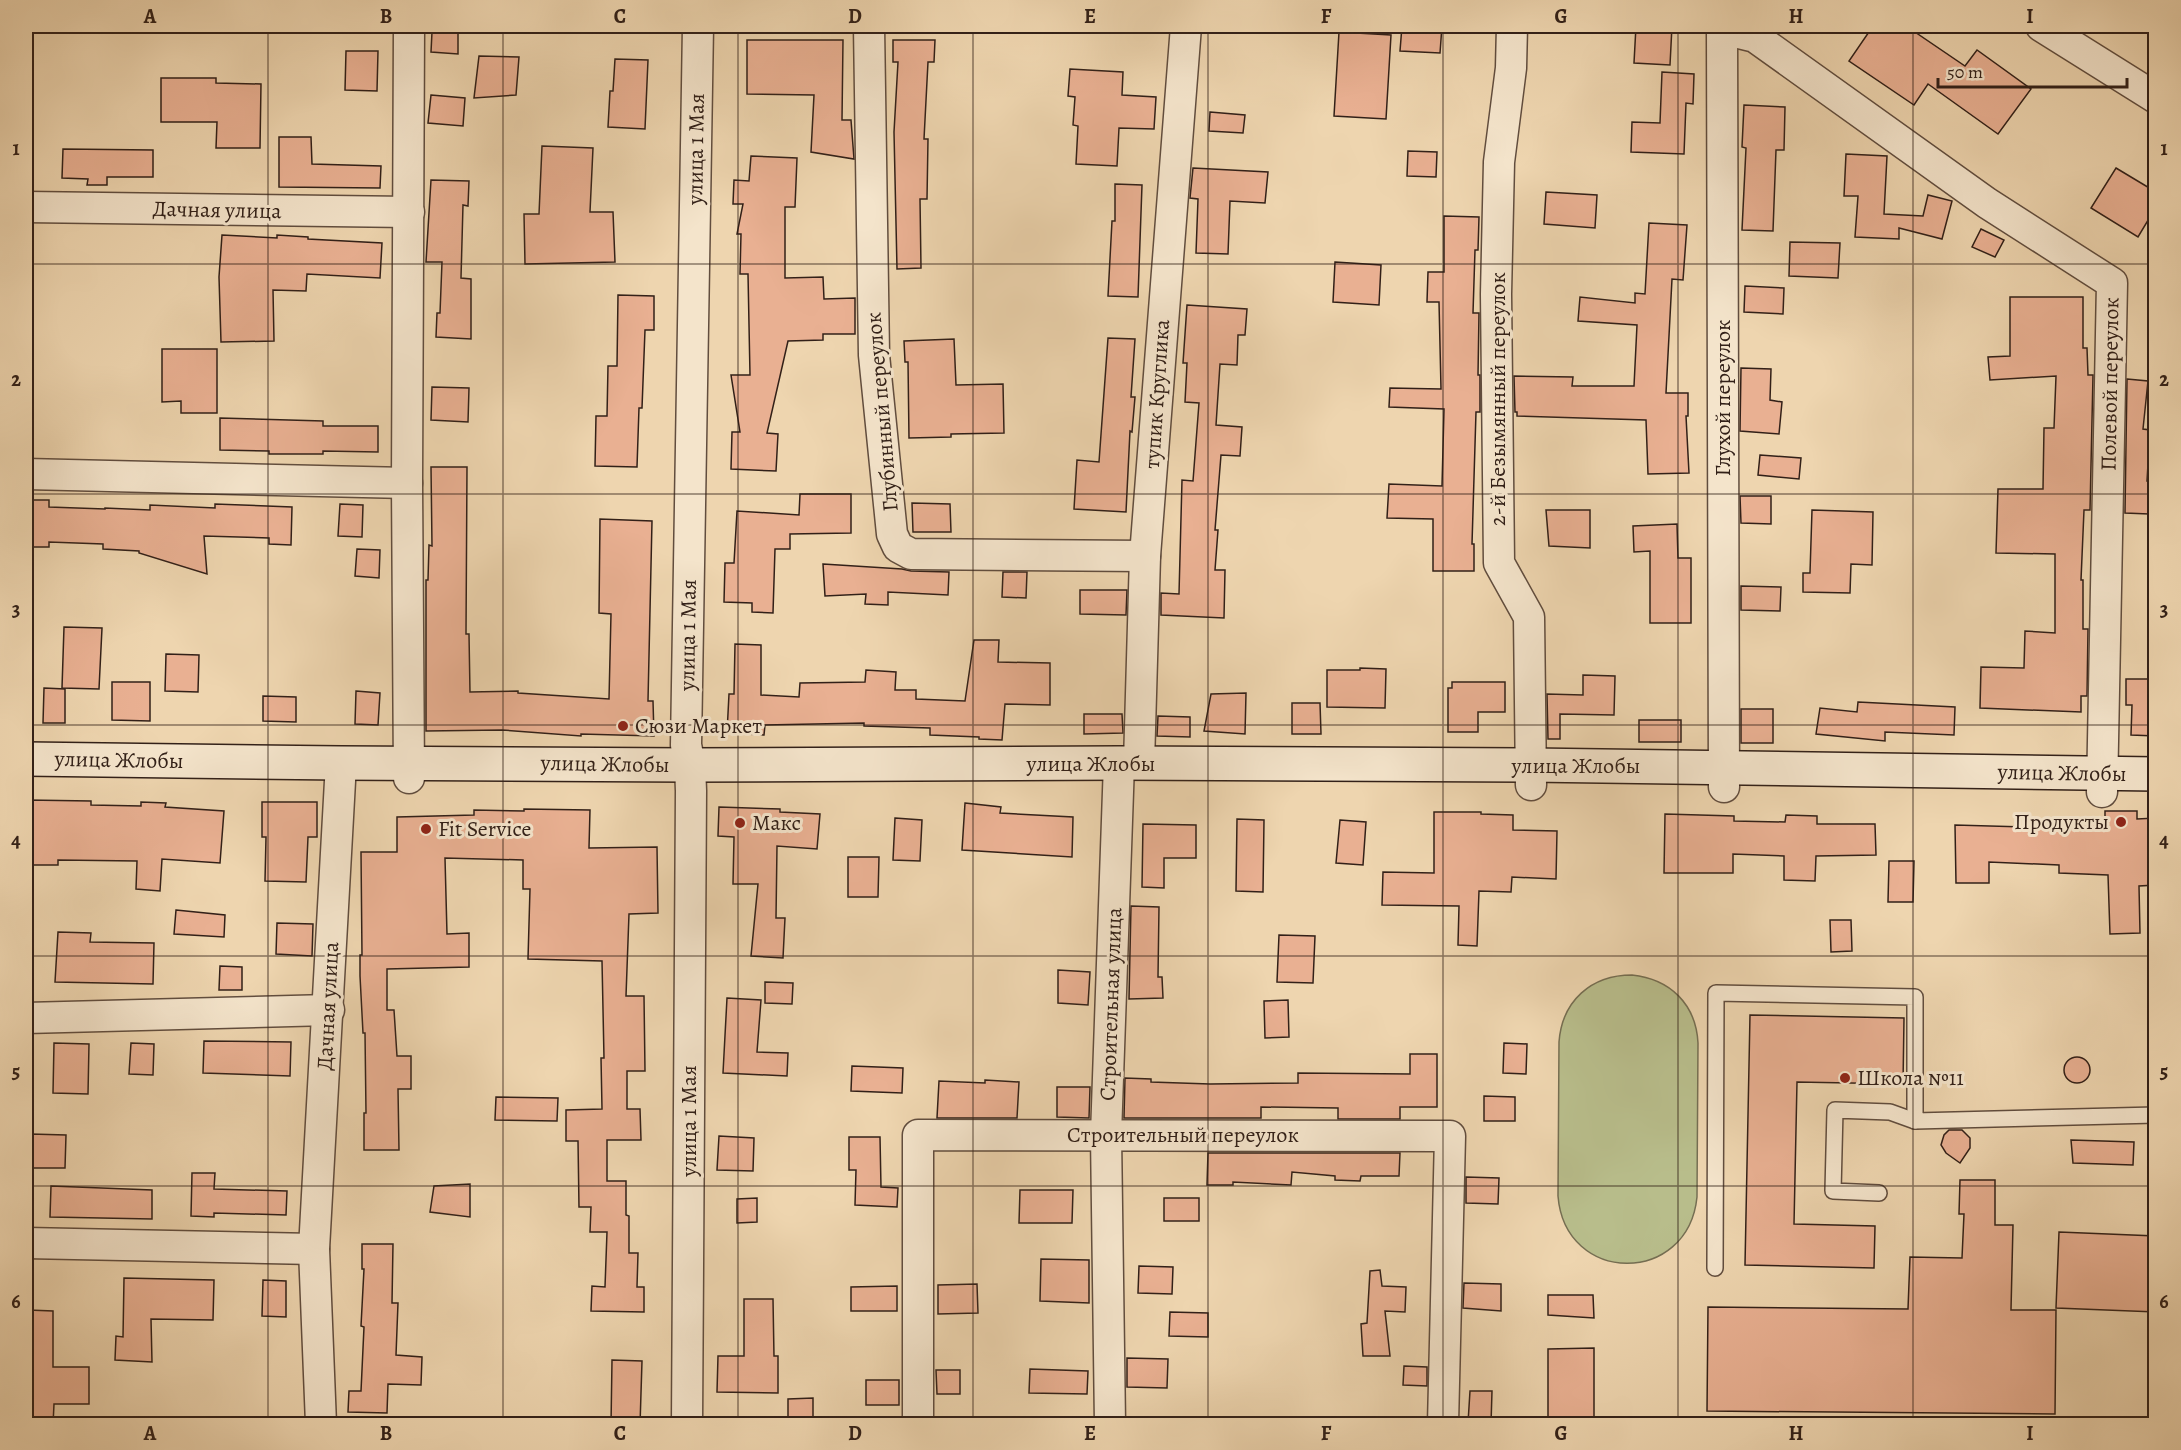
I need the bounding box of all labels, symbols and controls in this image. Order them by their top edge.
text: A [143,3,157,30]
text: B [380,3,392,30]
text: C [614,3,626,30]
text: D [848,3,862,30]
text: E [1084,3,1096,30]
text: F [1321,3,1332,30]
text: G [1554,3,1568,30]
text: H [1789,3,1804,30]
text: I [2026,3,2034,30]
scale bar [1938,51,2127,89]
text: 50 m [1947,60,1983,84]
street label: улица 1 Мая [680,93,712,206]
text: 1 [12,135,20,162]
text: 1 [2160,135,2168,162]
street label: Дачная улица [152,194,283,226]
street label: 2-й Безымянный переулок [1483,272,1513,526]
street label: Полевой переулок [2093,297,2127,471]
street label: Глубинный переулок [858,311,906,513]
street label: тупик Круглика [1137,317,1177,470]
street label: Глухой переулок [1708,320,1738,476]
text: 2 [11,366,21,393]
text: 2 [2159,366,2169,393]
street label: улица 1 Мая [672,579,704,692]
text: 3 [12,596,20,623]
text: 3 [2160,596,2168,623]
place label: Сюзи Маркет [635,711,762,741]
marker: Сюзи Маркет [616,719,630,733]
street label: улица Жлобы [53,744,184,776]
street label: улица Жлобы [539,748,670,780]
street label: улица Жлобы [1026,749,1155,779]
street label: улица Жлобы [1511,751,1640,781]
street label: улица Жлобы [1996,757,2127,789]
place label: Продукты [2014,807,2109,837]
place label: Макс [752,808,801,838]
place label: Fit Service [438,814,531,844]
marker: Продукты [2114,815,2128,829]
marker: Макс [733,816,747,830]
marker: Fit Service [419,822,433,836]
text: 4 [11,827,21,854]
text: 4 [2159,827,2169,854]
street label: Строительная улица [1093,906,1129,1101]
street label: Дачная улица [310,940,346,1071]
text: 5 [12,1058,20,1085]
text: 5 [2160,1058,2168,1085]
place label: Школа №11 [1857,1063,1964,1093]
street label: улица 1 Мая [674,1065,704,1178]
marker: Школа №11 [1838,1071,1852,1085]
street label: Строительный переулок [1067,1120,1299,1150]
text: 6 [11,1288,21,1315]
text: 6 [2159,1288,2169,1315]
text: A [143,1420,157,1447]
text: B [380,1420,392,1447]
text: C [614,1420,626,1447]
text: D [848,1420,862,1447]
text: E [1084,1420,1096,1447]
text: F [1321,1420,1332,1447]
text: G [1554,1420,1568,1447]
text: H [1789,1420,1804,1447]
text: I [2026,1420,2034,1447]

